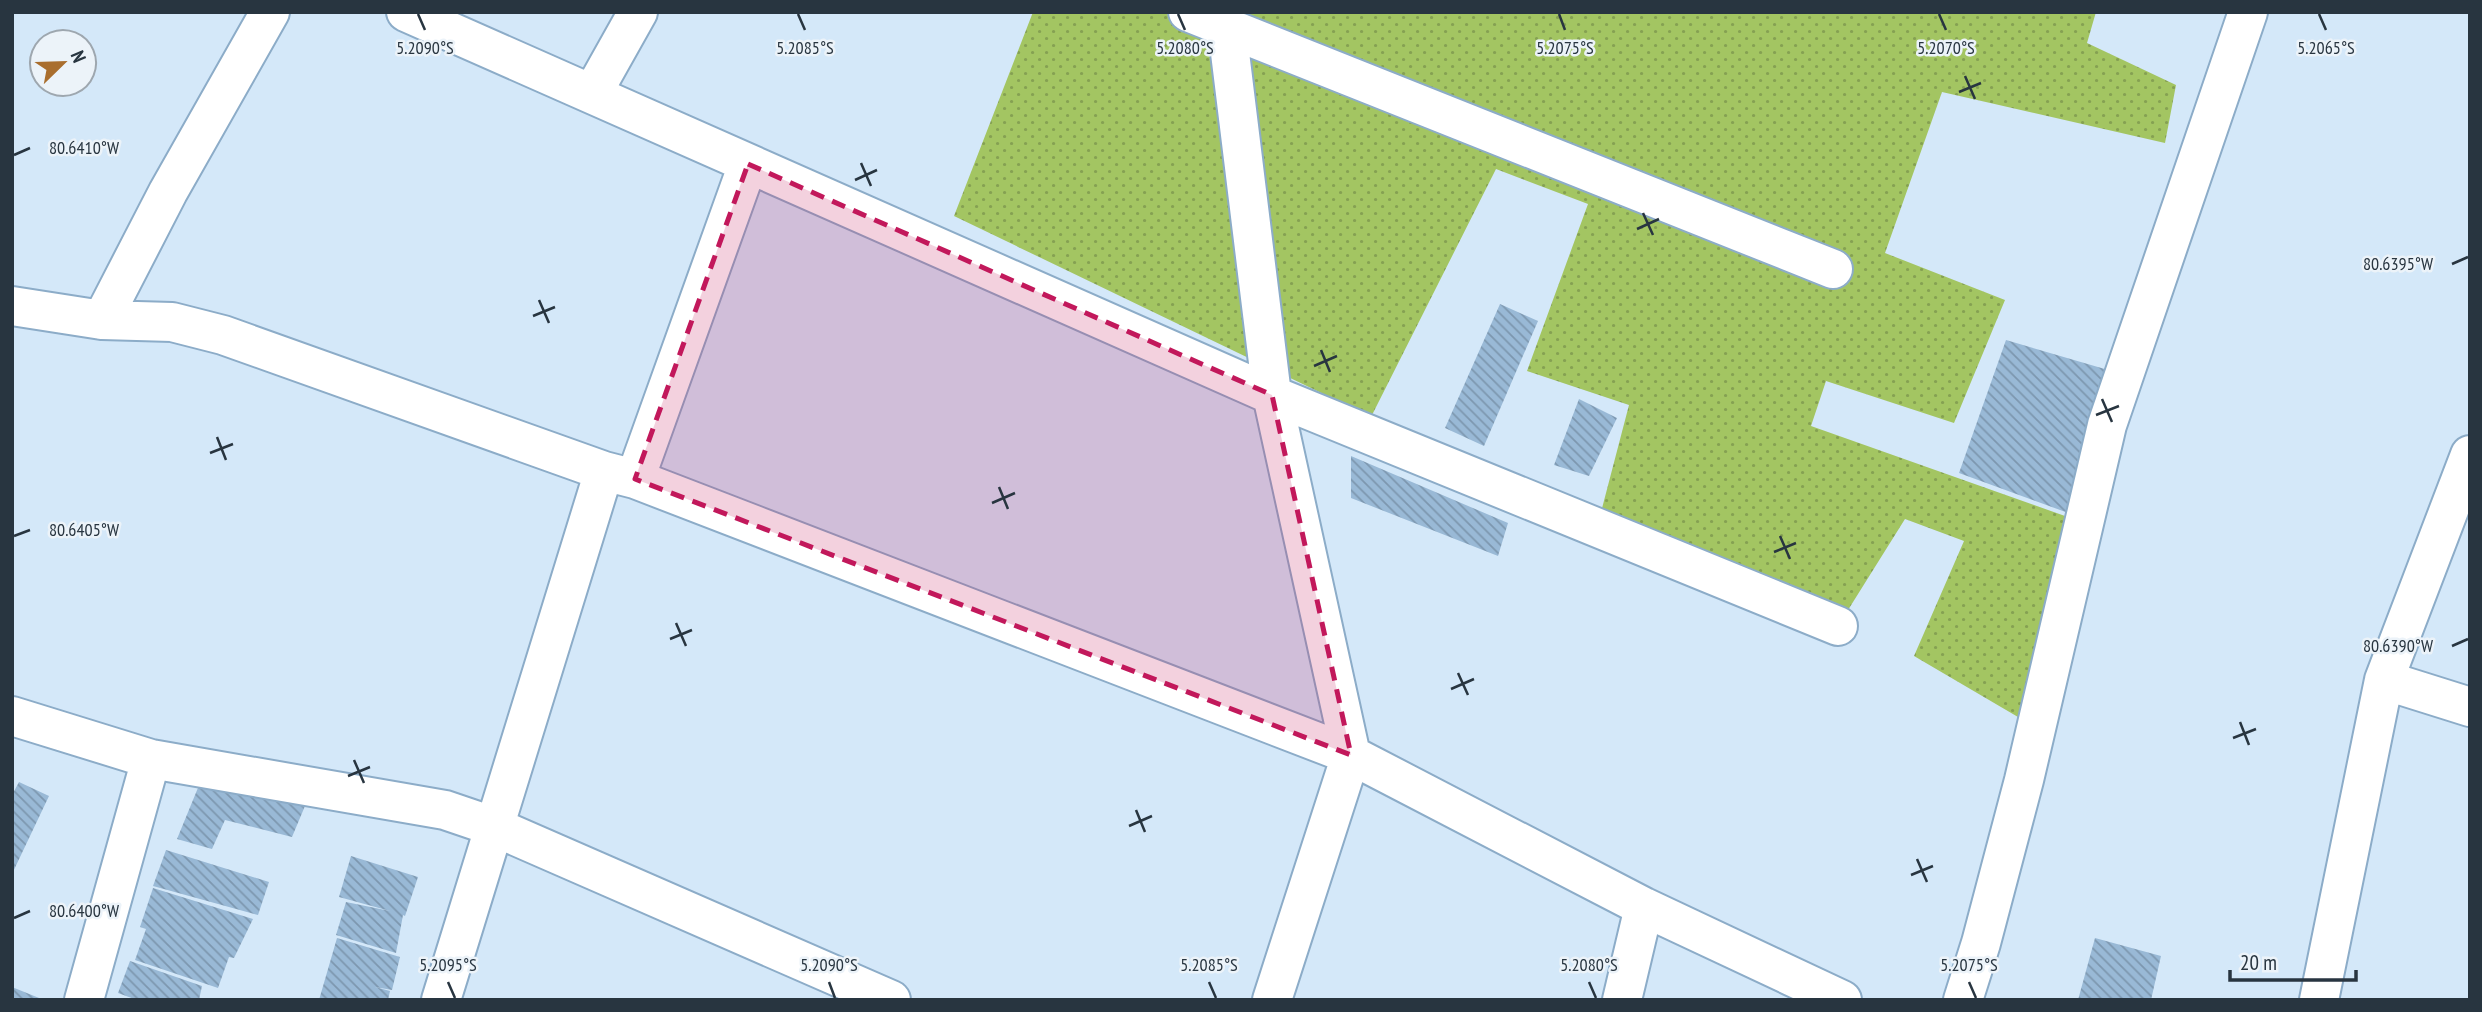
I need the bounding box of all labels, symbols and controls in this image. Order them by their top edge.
north arrow [28,28,98,98]
text: 5.2090°S [396,36,454,59]
text: 5.2085°S [776,36,834,59]
text: 5.2080°S [1156,36,1214,59]
text: 5.2075°S [1536,36,1594,59]
text: 5.2070°S [1917,36,1975,59]
text: 5.2065°S [2297,36,2355,59]
text: N [66,47,92,66]
text: 80.6410°W [49,136,119,159]
text: 80.6395°W [2363,252,2433,275]
text: 80.6405°W [49,518,119,541]
text: 80.6390°W [2363,634,2433,657]
text: 80.6400°W [49,899,119,922]
scale bar [2230,939,2356,983]
text: 20 m [2240,949,2277,976]
text: 5.2095°S [419,953,477,976]
text: 5.2090°S [800,953,858,976]
text: 5.2085°S [1180,953,1238,976]
text: 5.2080°S [1560,953,1618,976]
text: 5.2075°S [1940,953,1998,976]

